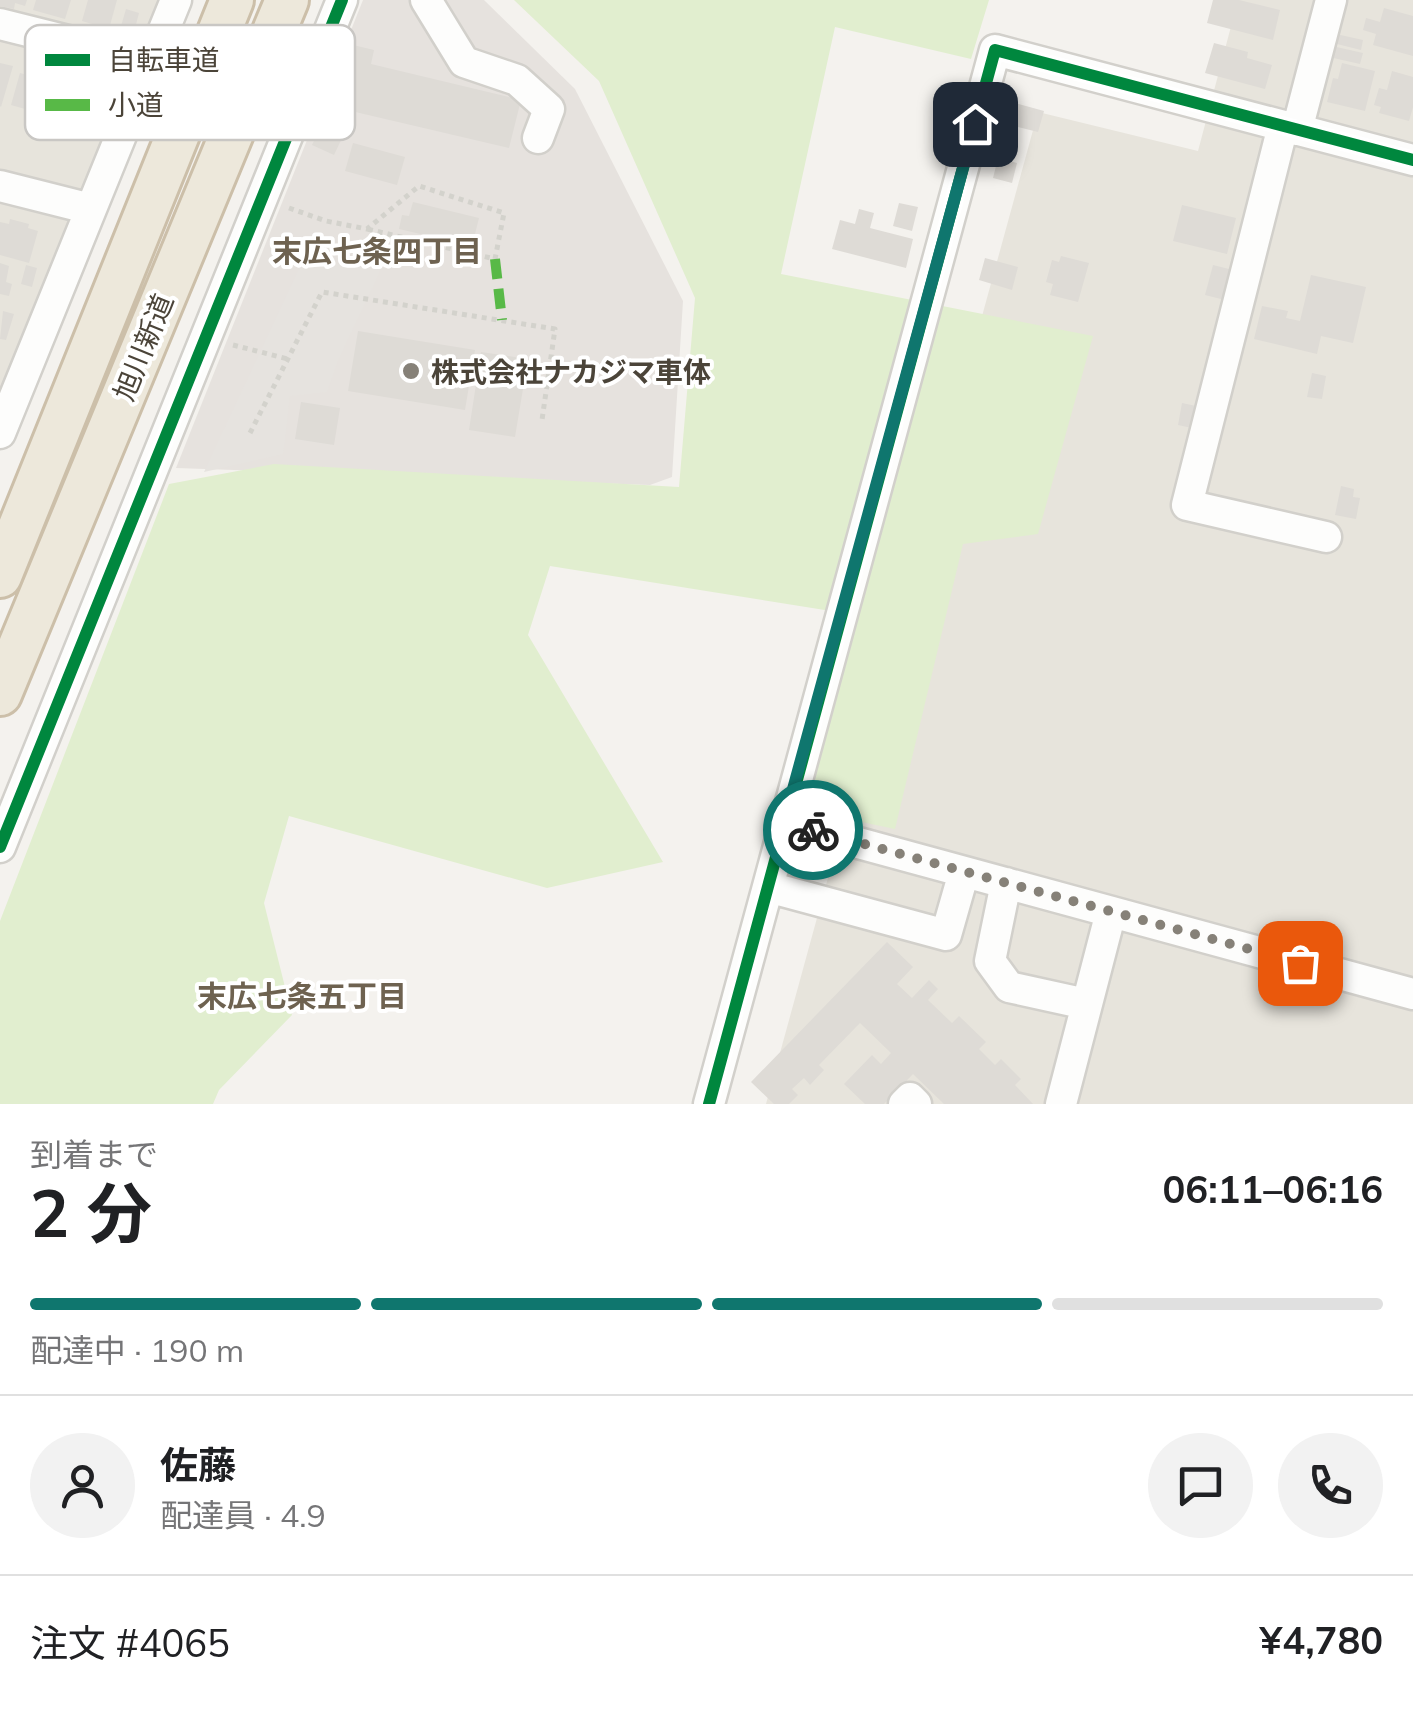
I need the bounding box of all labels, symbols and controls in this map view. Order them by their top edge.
legend [25,25,355,140]
text: 自転車道 [108,42,220,77]
pin [933,82,1018,167]
text: 小道 [108,87,164,122]
icon: home [948,97,1003,152]
district label: 末広七条四丁目 [272,232,482,270]
street label: 旭川新道 [106,289,180,405]
place label: 株式会社ナカジマ車体 [431,354,711,389]
marker: 株式会社ナカジマ車体 [400,360,422,382]
courier [763,780,863,880]
icon: bike [786,803,841,858]
pin [1258,921,1343,1006]
icon: bag [1273,936,1328,991]
district label: 末広七条五丁目 [197,977,407,1015]
text: 到着まで [30,1134,158,1174]
text: 06:11–06:16 [1163,1165,1383,1213]
text: 2 分 [30,1172,152,1253]
text: 配達中 · 190 m [30,1330,244,1370]
button: person [30,1433,135,1538]
button: chat [1148,1433,1253,1538]
button: phone [1278,1433,1383,1538]
text: 佐藤 [160,1441,236,1489]
text: 配達員 · 4.9 [160,1495,326,1535]
text: ¥4,780 [1260,1616,1383,1664]
text: 注文 #4065 [30,1619,230,1667]

